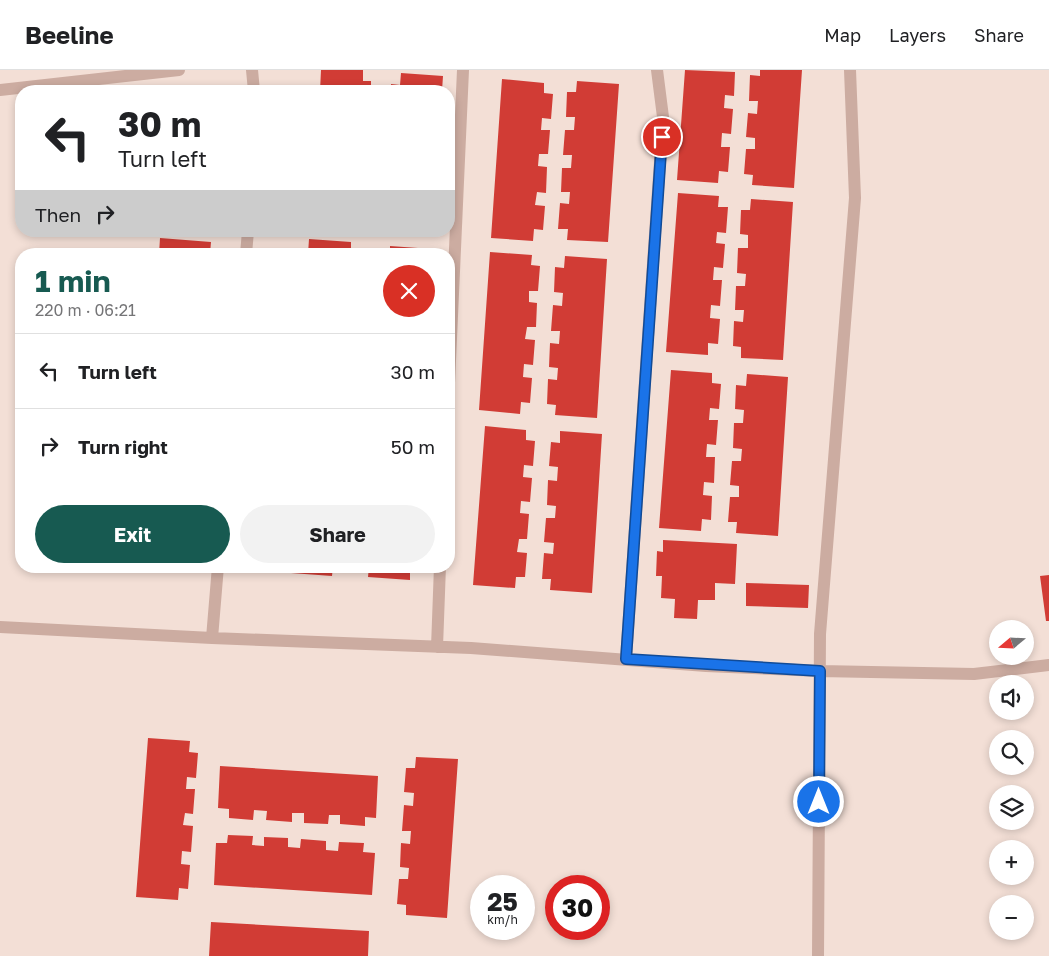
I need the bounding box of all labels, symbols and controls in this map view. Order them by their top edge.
text: Beeline [25,20,114,49]
text: Map [824,24,861,46]
text: Layers [889,24,946,46]
text: Share [974,24,1024,46]
text: 30 m [118,103,201,145]
icon: left [35,105,100,170]
pin [641,116,683,158]
icon: arrive [648,123,676,151]
text: Turn left [118,145,207,172]
icon: right [91,200,119,228]
text: Then [35,203,81,226]
text: 1 min [35,263,111,299]
button: close [383,265,435,317]
text: 220 m · 06:21 [35,300,136,320]
icon: left [35,357,63,385]
text: Turn left [78,360,157,383]
text: 30 m [391,360,435,383]
icon: right [35,432,63,460]
text: Turn right [78,435,168,458]
text: 50 m [391,435,435,458]
button: Exit [35,505,230,563]
button: Share [240,505,435,563]
north arrow [989,620,1034,665]
map controls [989,620,1034,940]
button: sound [989,675,1034,720]
button: search [989,730,1034,775]
position arrow [792,775,844,827]
button: layers [989,785,1034,830]
button: + [989,840,1034,885]
speed limit sign: 30 [545,875,610,940]
text: 25 [487,886,518,917]
button: − [989,895,1034,940]
text: km/h [487,912,518,927]

